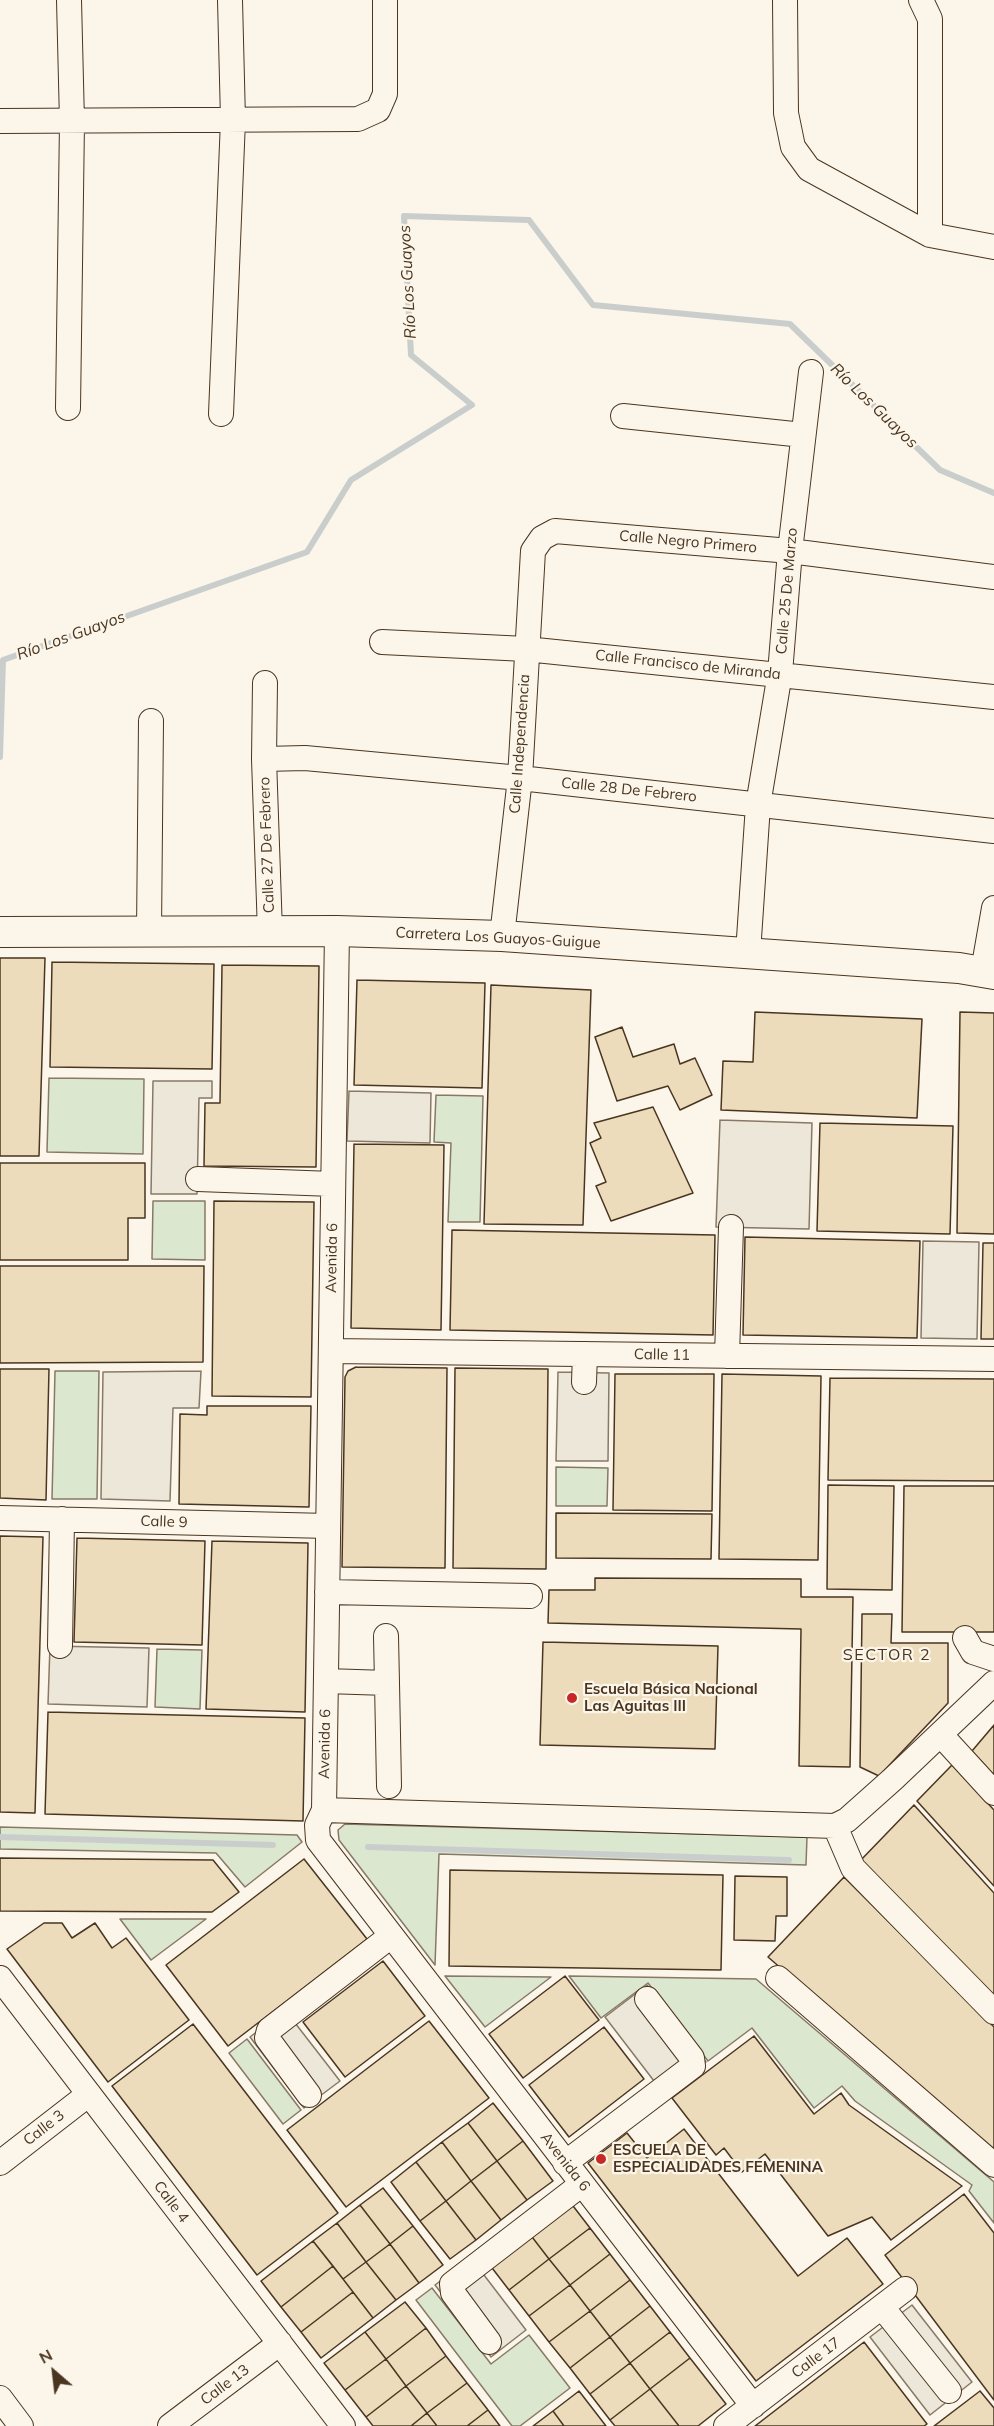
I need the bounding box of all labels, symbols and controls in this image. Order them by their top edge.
water label: Río Los Guayos [395,225,421,339]
water label: Río Los Guayos [826,360,922,452]
street label: Calle Negro Primero [618,527,758,557]
street label: Calle 25 De Marzo [773,527,801,655]
water label: Río Los Guayos [14,607,128,665]
street label: Calle Francisco de Miranda [594,646,782,684]
street label: Calle Independencia [506,674,534,814]
street label: Calle 28 De Febrero [560,774,698,806]
street label: Calle 27 De Febrero [256,777,278,913]
street label: Carretera Los Guayos-Guigue [395,924,601,952]
street label: Avenida 6 [322,1223,342,1293]
street label: Calle 11 [634,1346,690,1364]
street label: Calle 9 [140,1512,188,1532]
district label: SECTOR 2 [843,1645,931,1665]
place label: Escuela Básica Nacional Las Aguitas III [584,1680,758,1715]
marker: Escuela Básica Nacional Las Aguitas III [565,1691,579,1705]
street label: Avenida 6 [315,1709,335,1779]
street label: Calle 3 [20,2106,68,2150]
street label: Avenida 6 [536,2129,594,2195]
place label: ESCUELA DE ESPECIALIDADES FEMENINA [613,2141,823,2176]
marker: ESCUELA DE ESPECIALIDADES FEMENINA [594,2152,608,2166]
street label: Calle 4 [150,2178,192,2226]
street label: Calle 17 [788,2334,844,2382]
north arrow [24,2342,84,2402]
text: N [36,2344,56,2368]
street label: Calle 13 [197,2361,253,2409]

